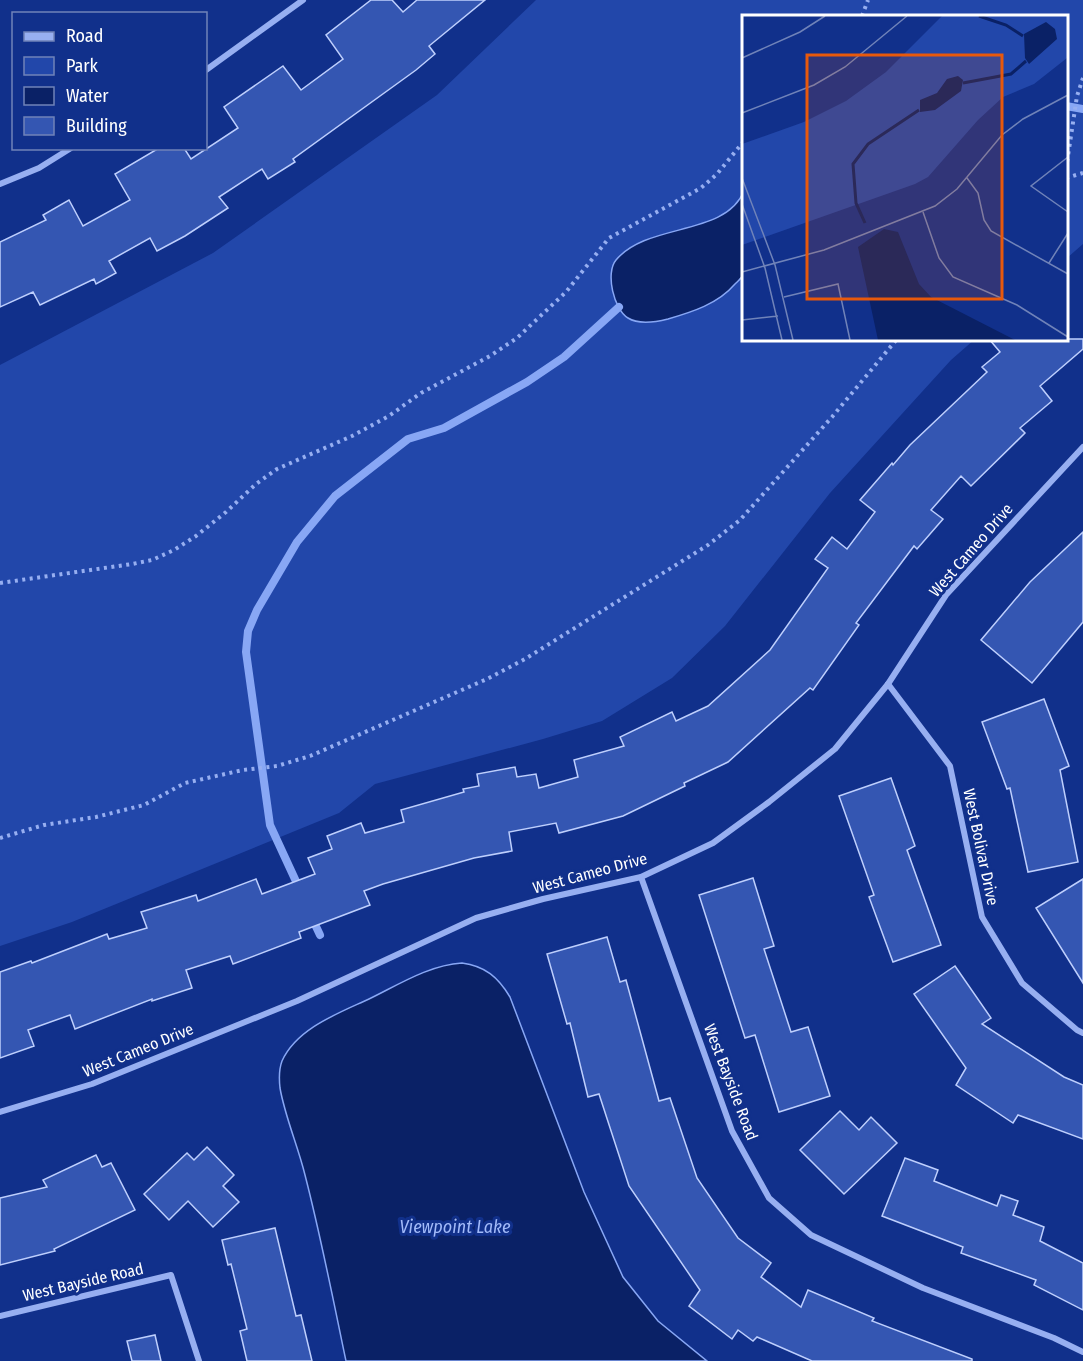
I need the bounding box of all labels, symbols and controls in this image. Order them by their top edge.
legend [12,12,207,150]
inset map [742,15,1068,340]
text: Road [66,25,103,47]
text: Park [66,55,99,77]
text: Water [66,85,109,107]
text: Building [66,115,127,137]
street label: West Cameo Drive [925,499,1017,601]
street label: West Bolivar Drive [959,787,1003,907]
street label: West Cameo Drive [531,849,649,897]
street label: West Cameo Drive [80,1019,196,1081]
street label: West Bayside Road [700,1021,762,1143]
water label: Viewpoint Lake [400,1216,511,1238]
street label: West Bayside Road [21,1259,145,1305]

